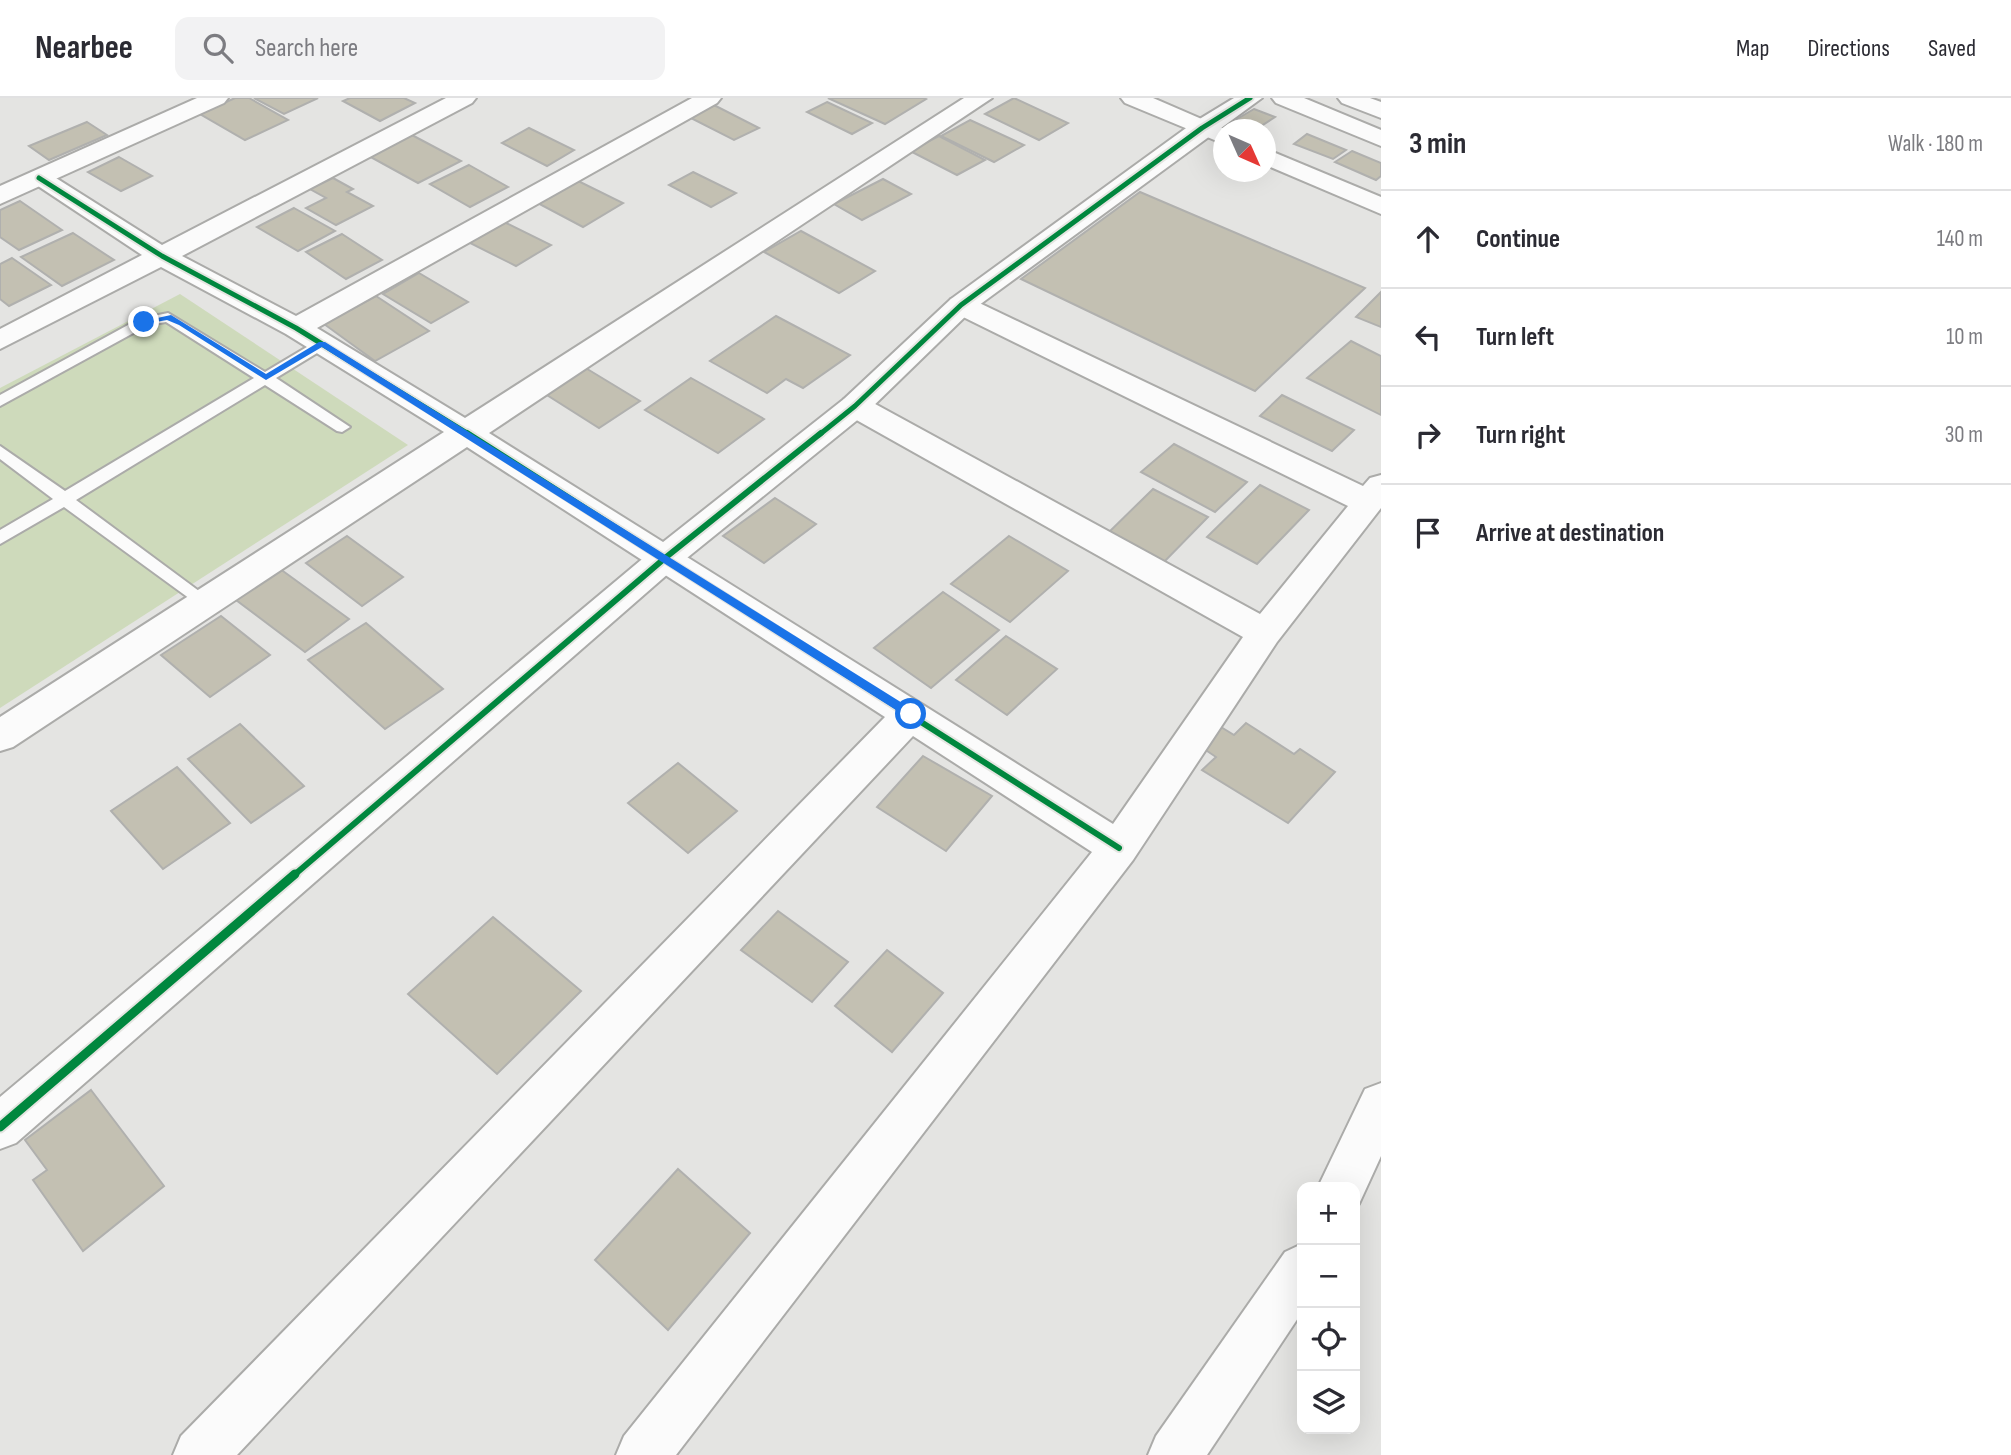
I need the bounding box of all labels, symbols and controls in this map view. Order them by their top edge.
search box [175,17,665,80]
text: Nearbee [35,28,133,68]
icon: search [199,29,237,67]
text: Search here [255,33,358,64]
text: Map [1736,34,1769,63]
text: Directions [1807,34,1890,63]
text: Saved [1928,34,1976,63]
north arrow [1213,119,1276,182]
text: 3 min [1409,126,1466,162]
text: Walk · 180 m [1888,130,1983,158]
icon: ahead [1409,220,1447,258]
text: Continue [1476,224,1560,255]
text: 140 m [1937,225,1983,253]
route end [128,306,159,337]
icon: left [1409,318,1447,356]
text: Turn left [1476,322,1554,353]
text: 10 m [1946,323,1983,351]
icon: right [1409,416,1447,454]
text: Turn right [1476,420,1565,451]
text: 30 m [1945,421,1983,449]
icon: arrive [1409,514,1447,552]
text: Arrive at destination [1476,518,1664,549]
route start [895,698,926,729]
map controls [1297,1182,1360,1434]
button: + [1297,1182,1360,1245]
button: − [1297,1245,1360,1308]
button: locate [1297,1308,1360,1371]
button: layers [1297,1371,1360,1434]

